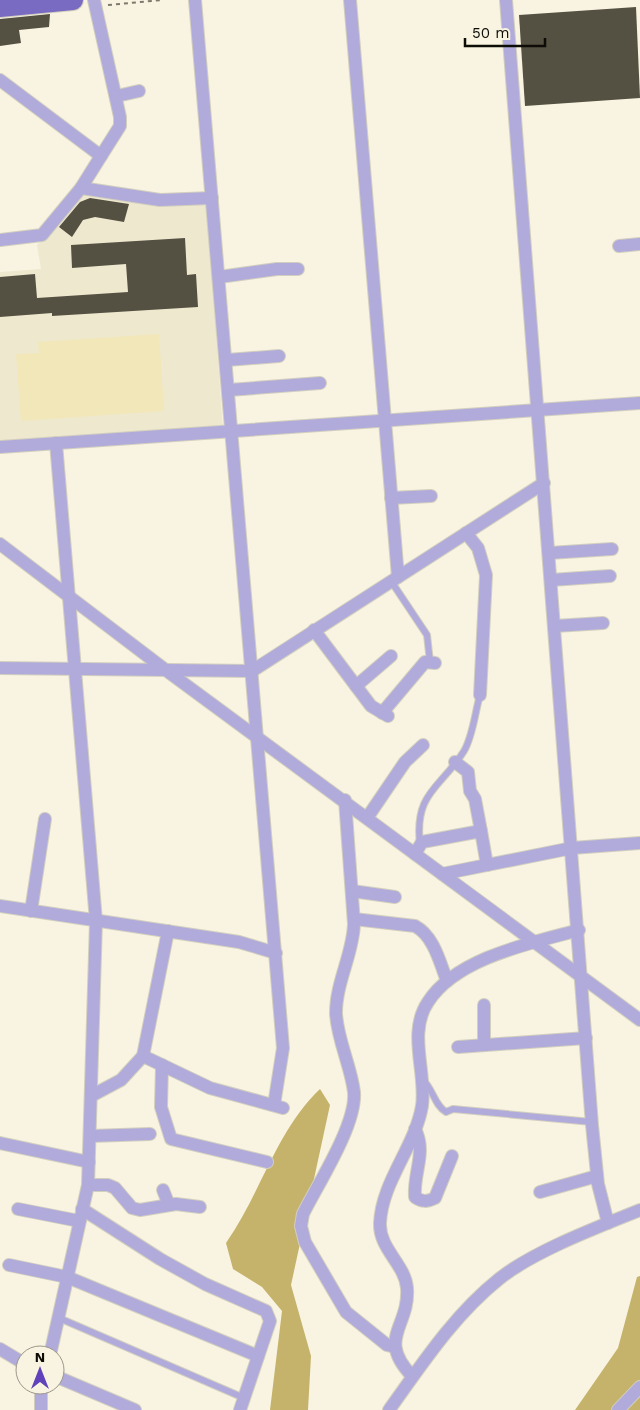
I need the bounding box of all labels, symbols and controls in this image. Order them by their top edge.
scale bar [465,15,545,47]
text: 50 m [472,24,509,42]
north arrow [15,1345,65,1395]
text: N [35,1349,45,1365]

